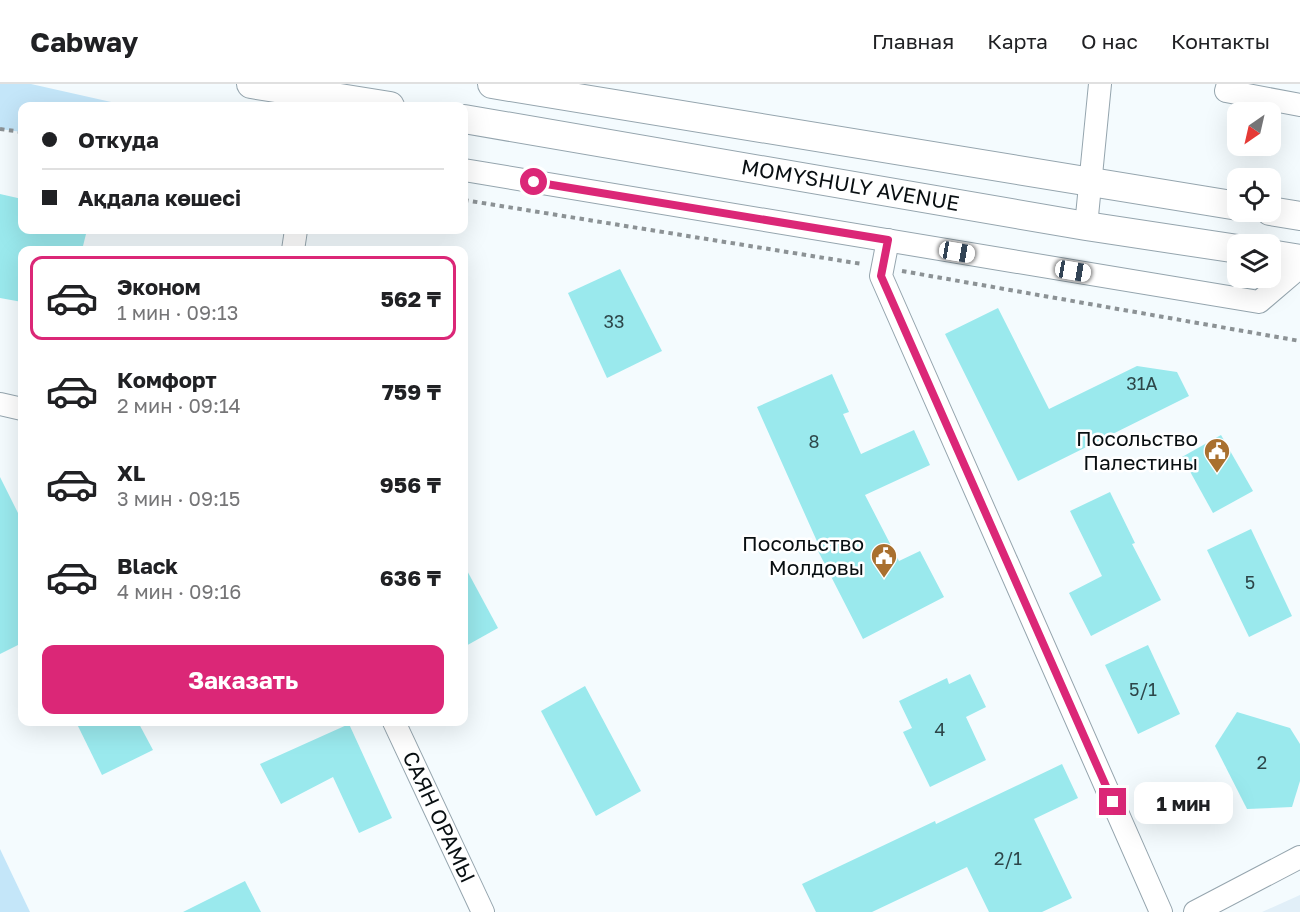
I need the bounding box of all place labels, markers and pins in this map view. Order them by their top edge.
place label: Посольство Палестины [1076,425,1198,475]
public building icon: Посольство Палестины [1202,436,1232,474]
place label: Посольство Молдовы [742,530,864,580]
public building icon: Посольство Молдовы [869,541,899,579]

